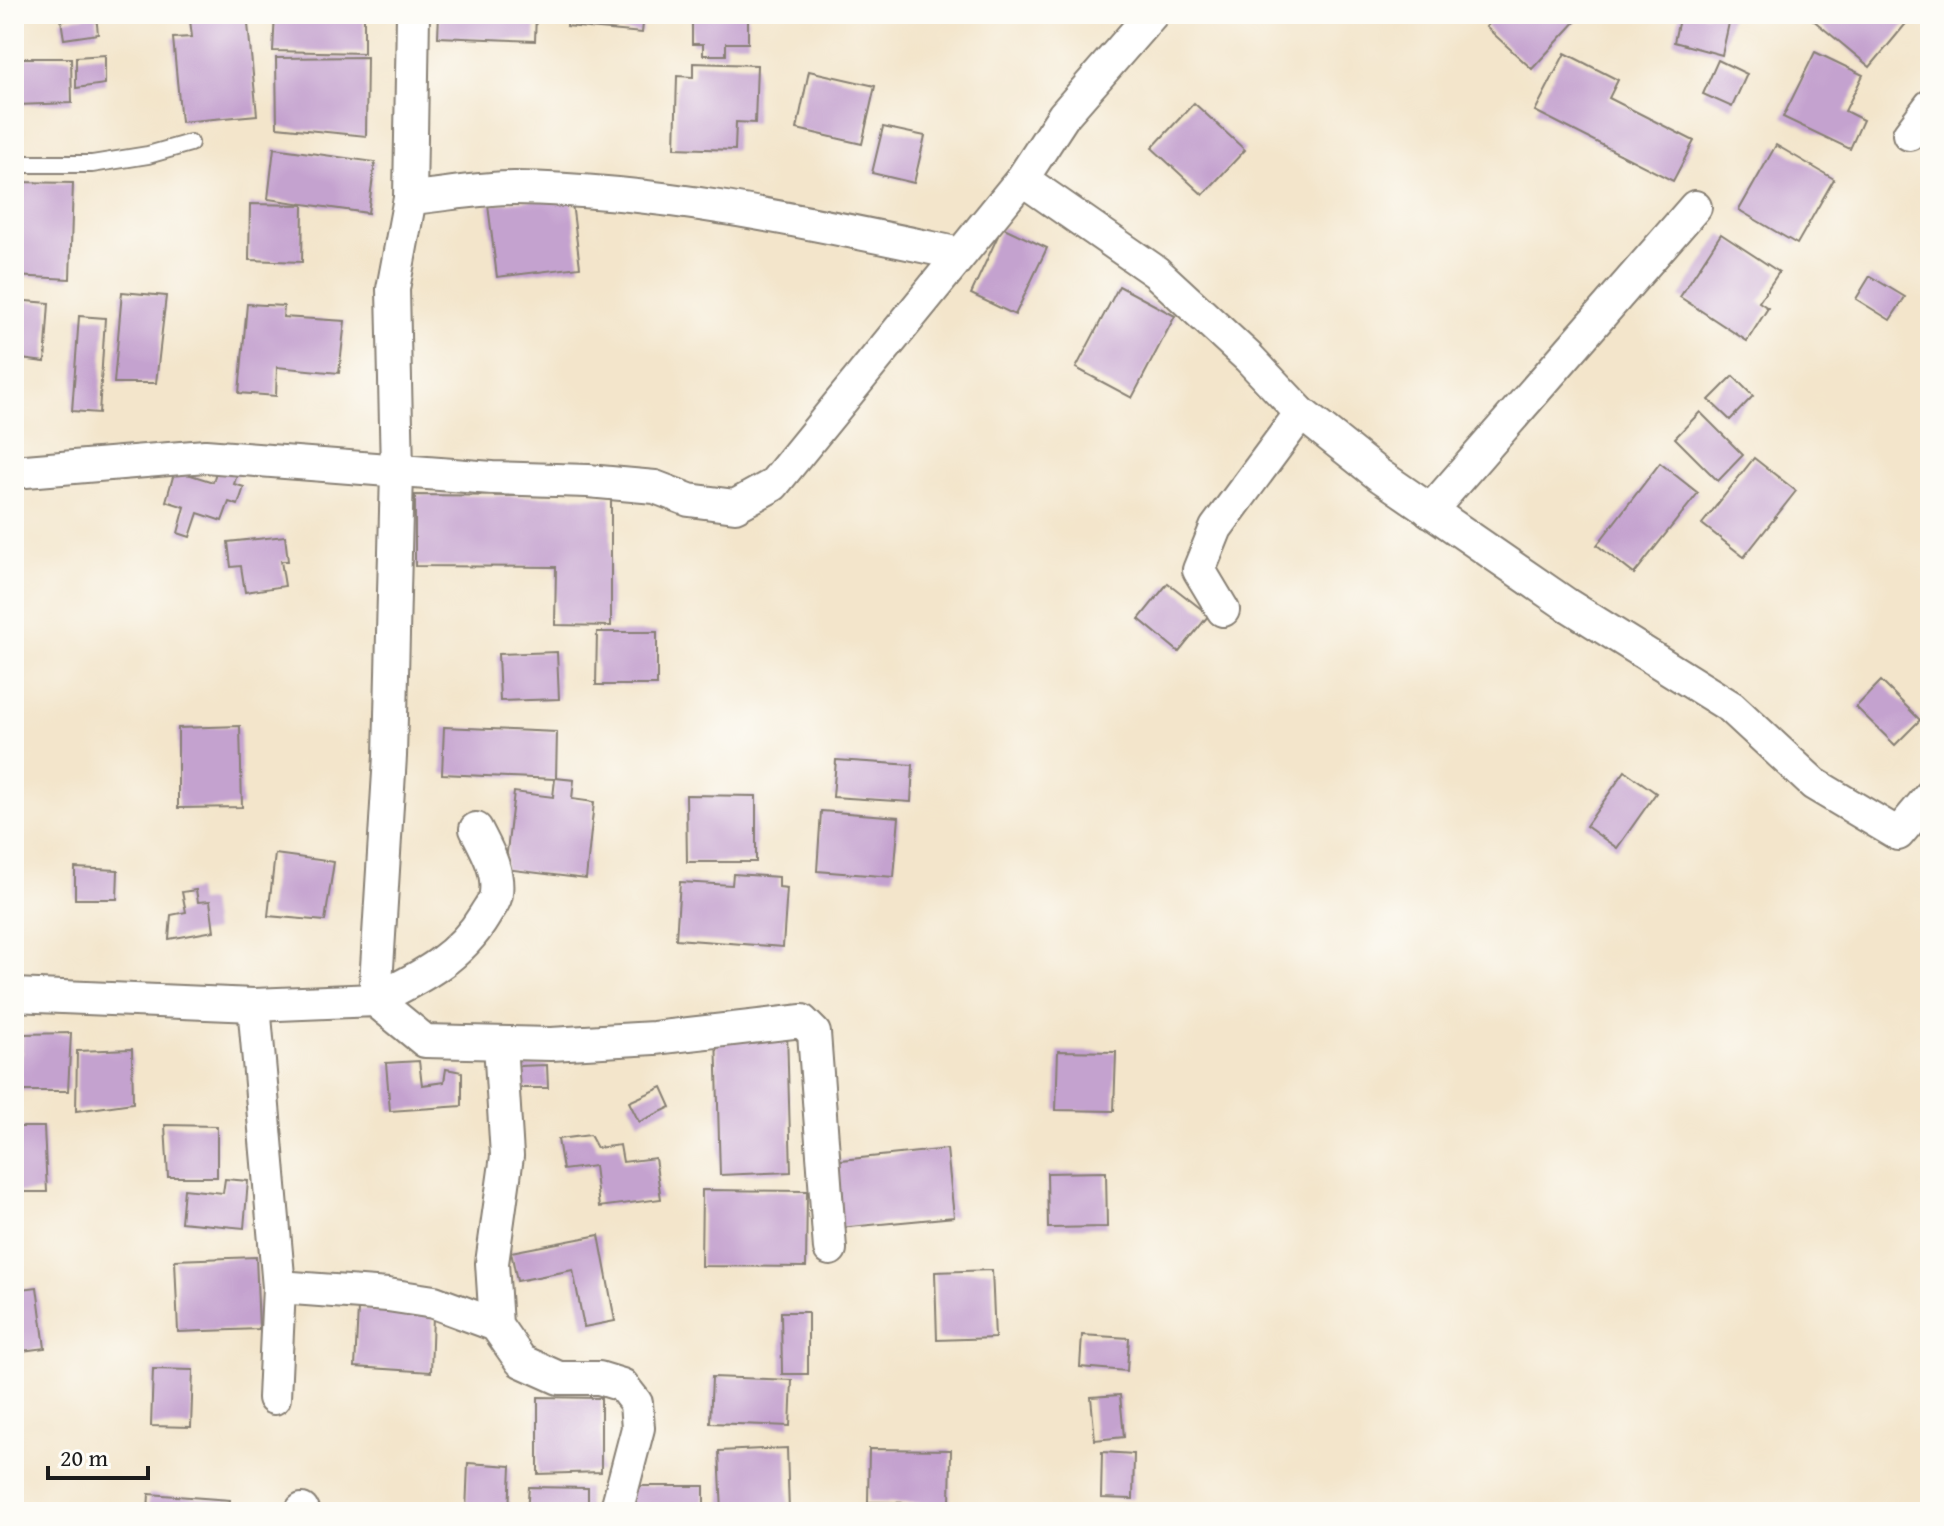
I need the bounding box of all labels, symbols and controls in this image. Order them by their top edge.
scale bar [48,1430,148,1480]
text: 20 m [60,1440,108,1475]

